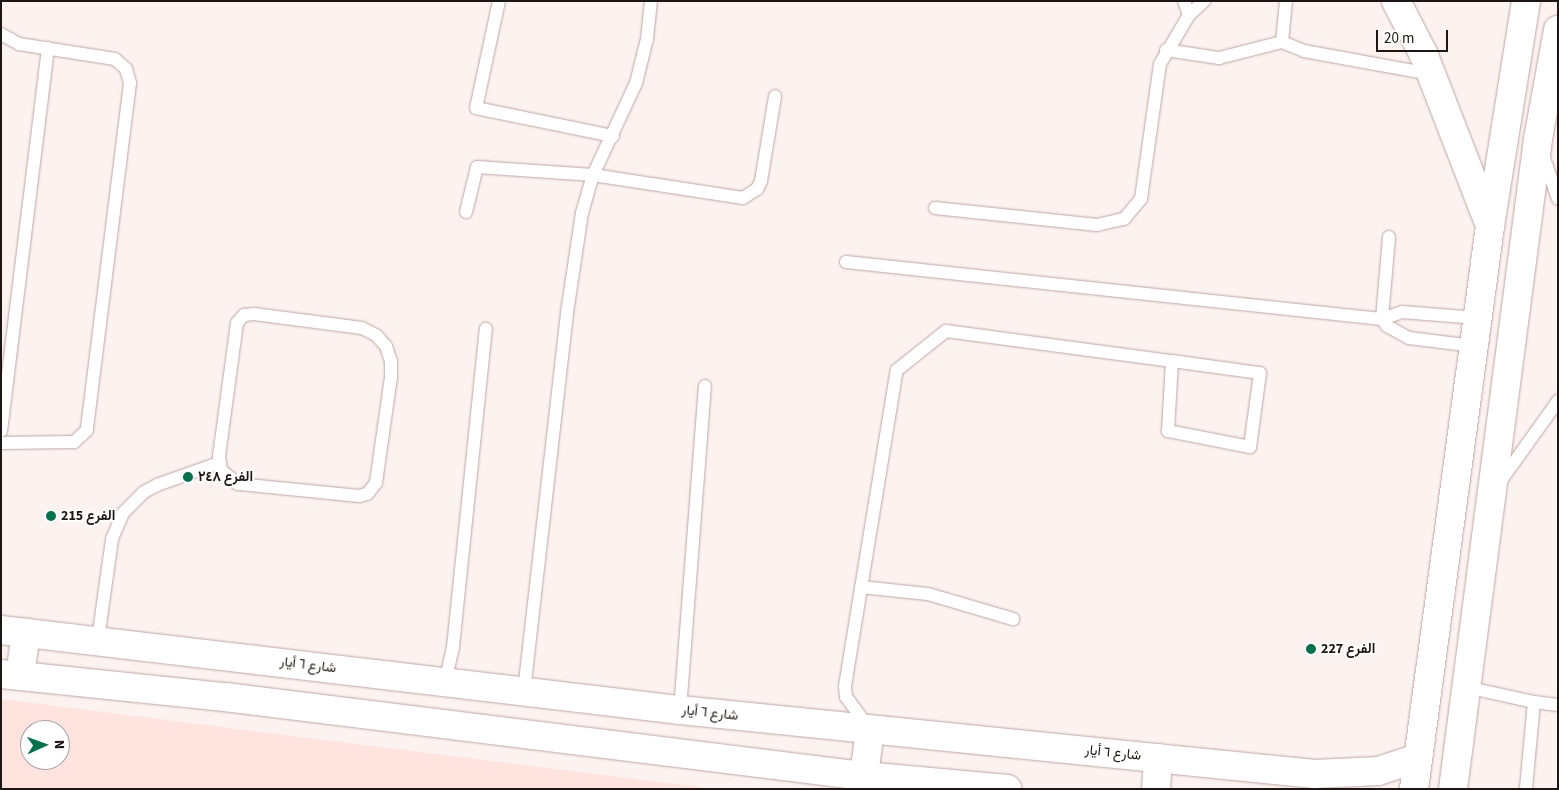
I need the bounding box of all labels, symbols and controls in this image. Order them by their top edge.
scale bar [1379,20,1452,52]
text: 20 m [1384,28,1414,49]
place label: الفرع ٢٤٨ [198,469,253,485]
marker: الفرع ٢٤٨ [182,471,194,483]
place label: الفرع 215 [61,508,115,524]
marker: الفرع 215 [45,510,57,522]
place label: الفرع 227 [1321,641,1375,657]
marker: الفرع 227 [1305,643,1317,655]
street label: شارع ٦ أيار [279,653,337,677]
street label: شارع ٦ أيار [681,702,739,724]
north arrow [20,720,70,770]
text: N [49,740,69,750]
street label: شارع ٦ أيار [1084,742,1142,764]

